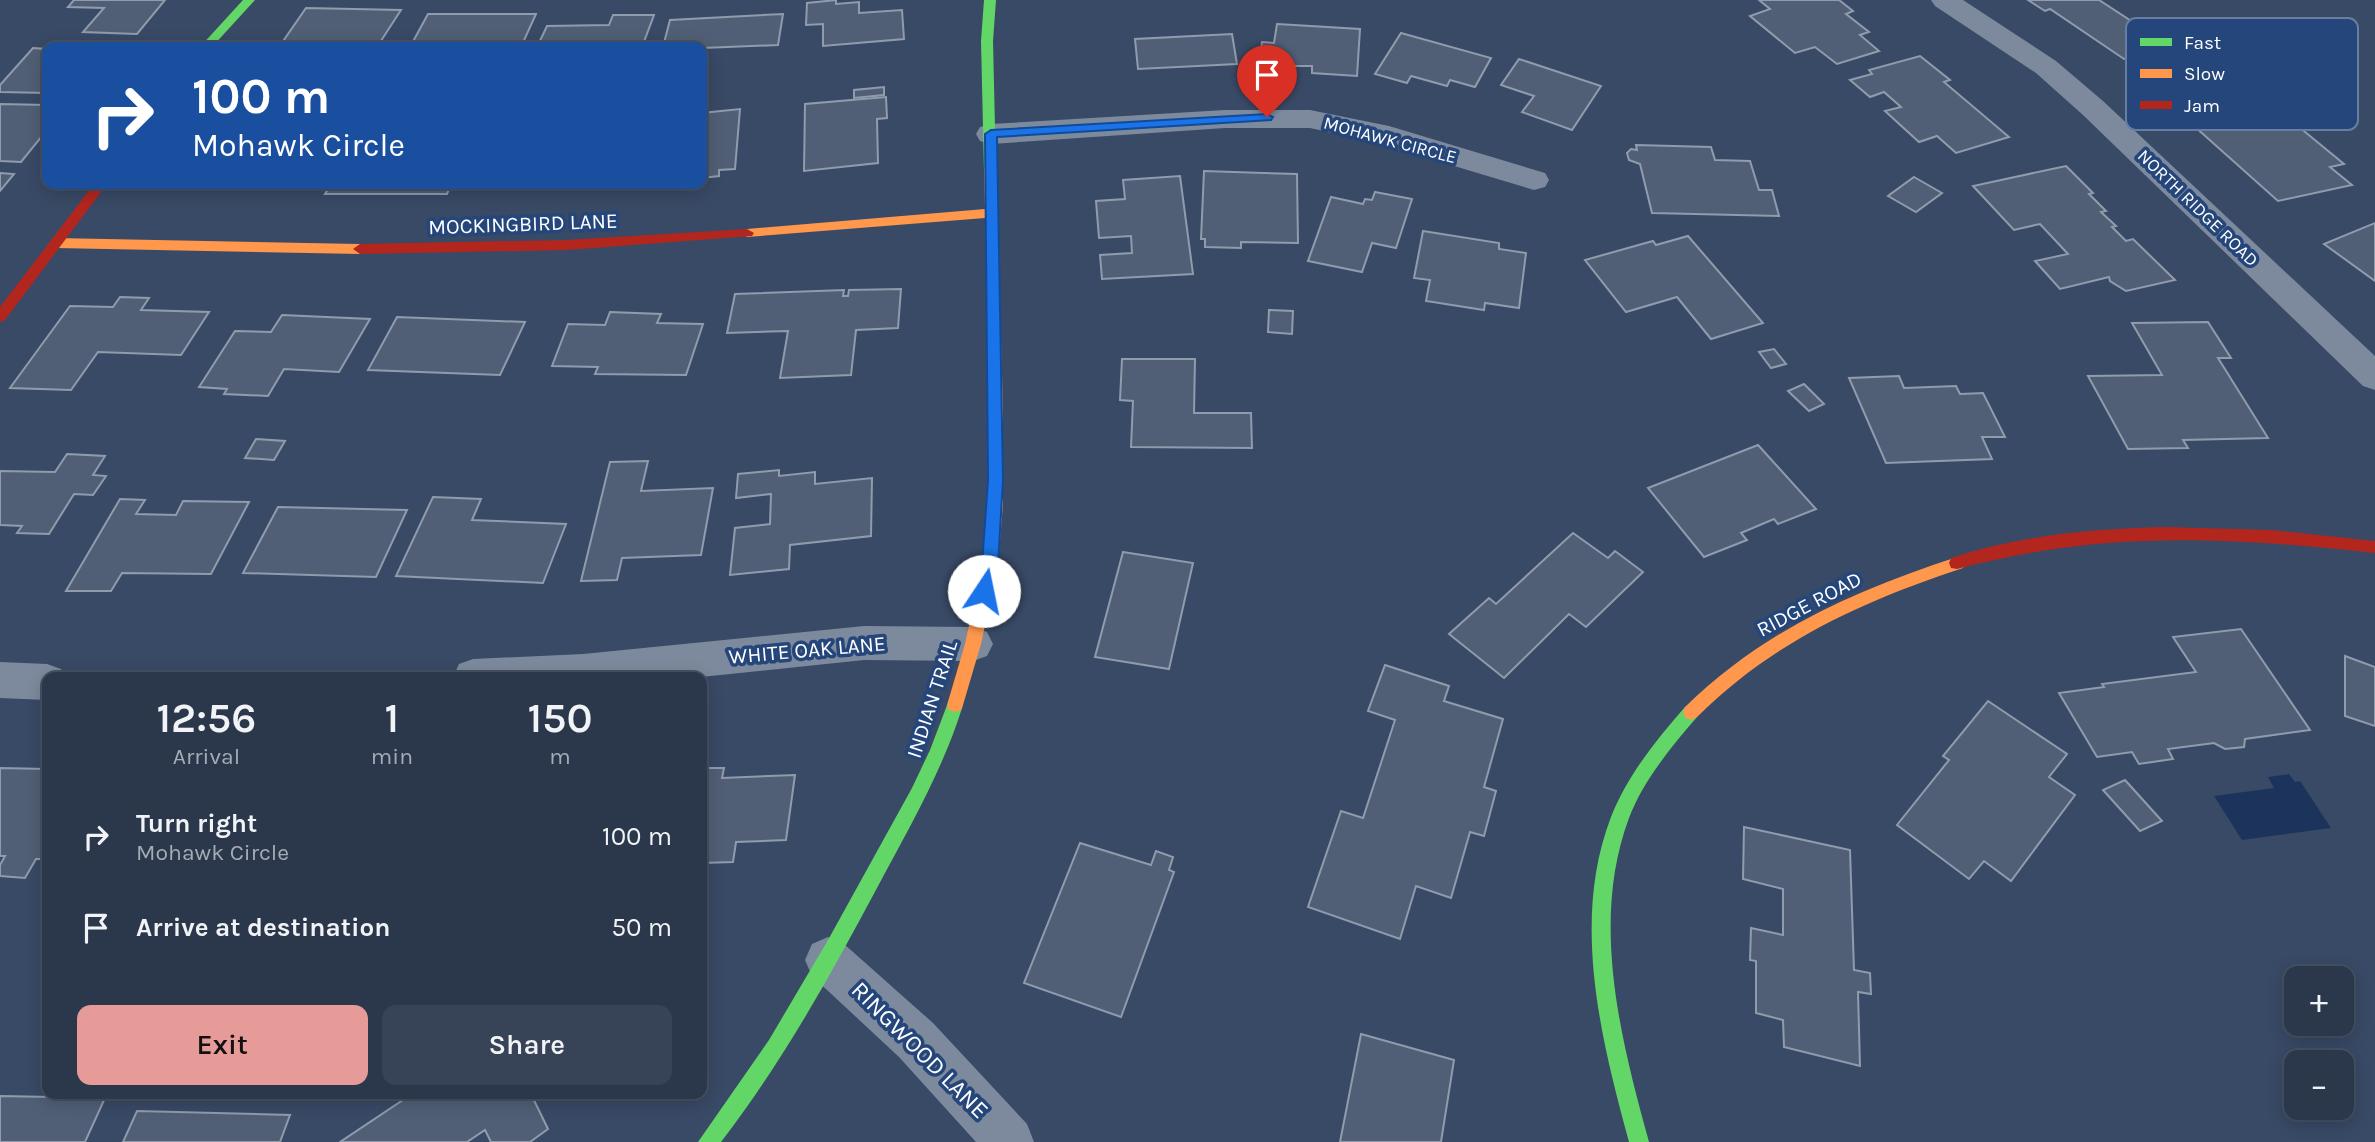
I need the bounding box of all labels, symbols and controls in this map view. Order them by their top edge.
legend [2126,18,2358,130]
text: Fast [2184,32,2221,54]
pin [1237,45,1297,117]
icon: arrive [1248,56,1286,94]
text: Slow [2184,63,2225,85]
text: 100 m [192,68,330,125]
icon: right [77,70,168,161]
text: Jam [2184,95,2220,117]
street label: MOHAWK CIRCLE [1321,112,1459,168]
text: Mohawk Circle [192,127,405,164]
street label: NORTH RIDGE ROAD [2133,145,2263,271]
street label: MOCKINGBIRD LANE [428,209,618,239]
position arrow [947,554,1021,628]
street label: RIDGE ROAD [1752,566,1866,642]
street label: WHITE OAK LANE [728,631,886,669]
street label: INDIAN TRAIL [902,637,962,761]
text: 12:56 [156,693,256,743]
text: 1 [385,693,399,743]
text: 150 [528,693,593,743]
text: Arrival [173,743,240,770]
text: min [371,743,413,770]
text: m [549,743,571,770]
text: Turn right [136,808,257,839]
icon: right [77,818,115,856]
text: 100 m [602,821,672,852]
text: Mohawk Circle [136,839,289,866]
icon: arrive [77,909,115,947]
text: Arrive at destination [136,912,390,943]
text: 50 m [611,912,672,943]
map controls [2284,966,2354,1120]
button: + [2284,966,2354,1036]
street label: RINGWOOD LANE [846,976,994,1124]
button: Exit [77,1005,368,1085]
button: Share [382,1005,672,1085]
button: − [2284,1050,2354,1120]

